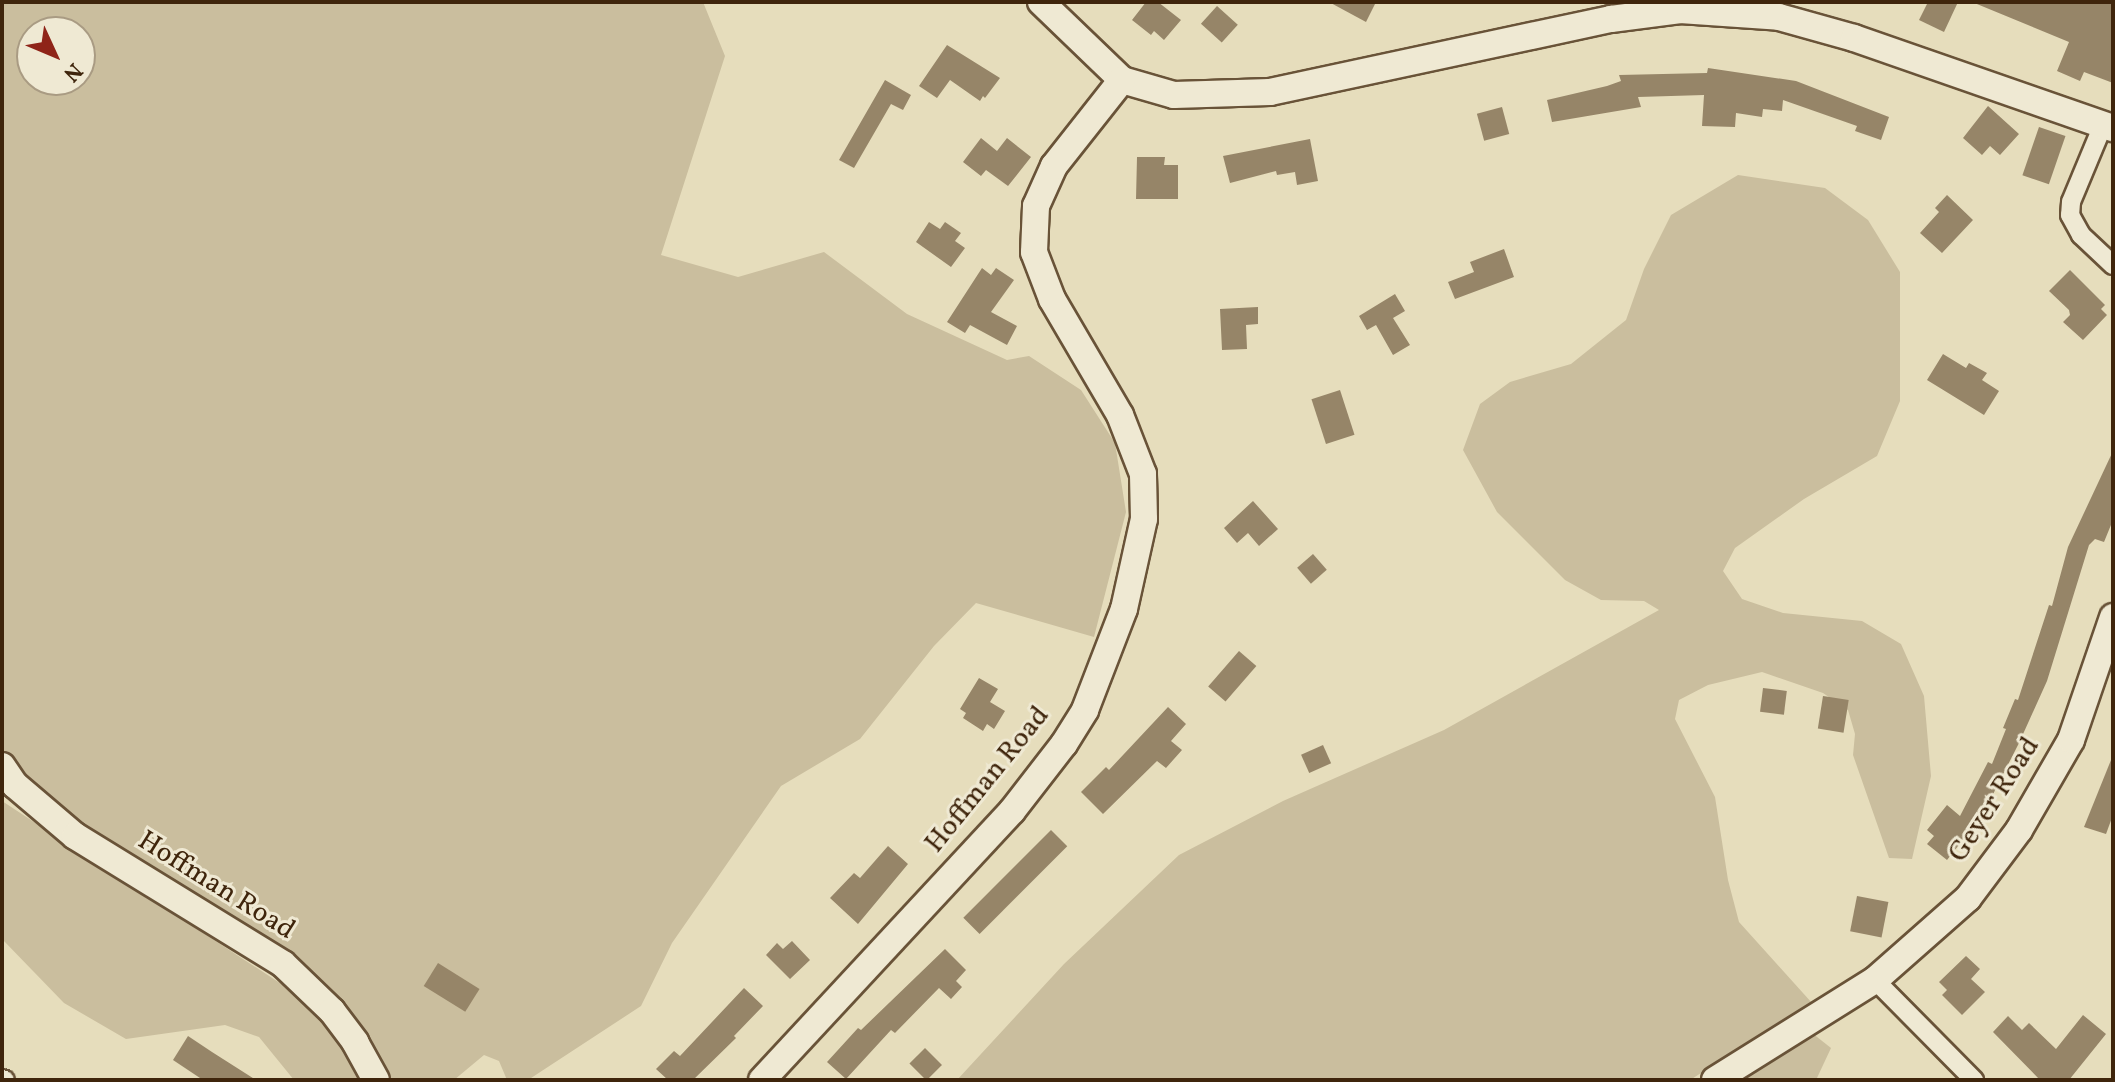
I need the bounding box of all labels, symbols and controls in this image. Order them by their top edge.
north arrow [16,16,96,96]
text: N [55,55,89,88]
street label: Hoffman Road [919,700,1057,860]
street label: Geyer Road [1942,731,2048,869]
street label: Hoffman Road [131,824,301,948]

